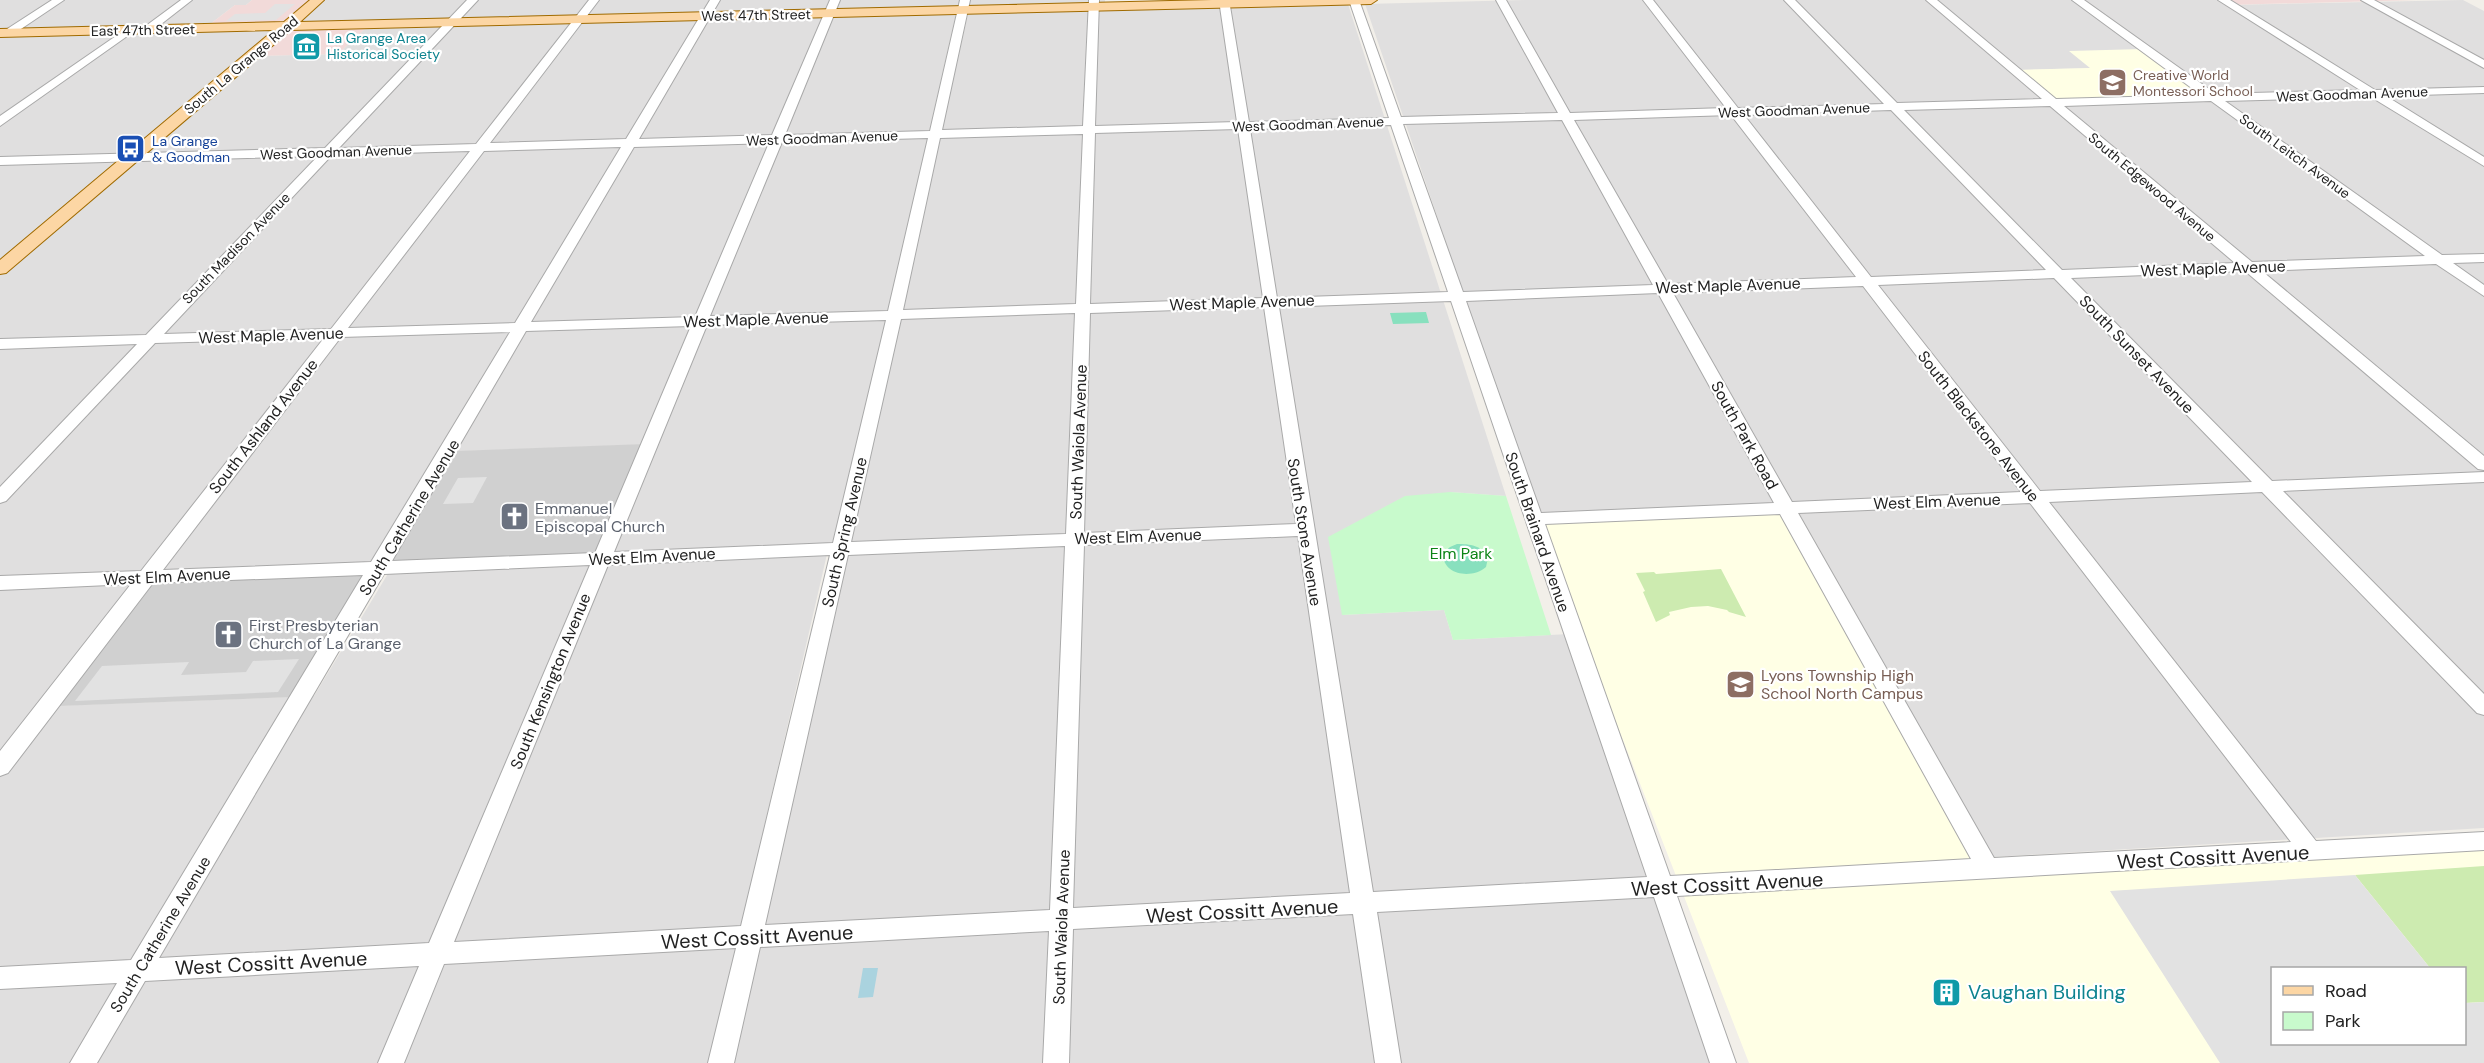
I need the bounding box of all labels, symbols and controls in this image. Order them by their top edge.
street label: West 47th Street [701,5,811,25]
street label: South La Grange Road [180,12,302,118]
street label: East 47th Street [91,20,195,40]
place label: La Grange Area Historical Society [327,29,440,63]
museum icon: La Grange Area Historical Society [290,30,322,62]
place label: Creative World Montessori School [2133,66,2253,100]
school or university icon: Creative World Montessori School [2096,67,2128,99]
street label: West Goodman Avenue [2276,82,2428,106]
street label: West Goodman Avenue [1718,98,1870,122]
street label: South Leitch Avenue [2236,110,2354,202]
street label: West Goodman Avenue [1232,112,1384,136]
street label: West Goodman Avenue [746,126,898,150]
street label: South Edgewood Avenue [2085,128,2219,246]
place label: La Grange & Goodman [152,132,230,166]
bus stop icon: La Grange & Goodman [115,133,147,165]
street label: West Goodman Avenue [260,140,412,164]
street label: South Madison Avenue [178,189,294,307]
street label: West Maple Avenue [2140,255,2286,282]
street label: West Maple Avenue [1655,272,1801,299]
street label: West Maple Avenue [1169,289,1315,316]
street label: South Sunset Avenue [2075,291,2199,418]
street label: West Maple Avenue [683,306,829,333]
street label: West Maple Avenue [198,322,344,349]
street label: South Blackstone Avenue [1913,346,2044,506]
street label: South Ashland Avenue [204,355,323,498]
street label: South Waiola Avenue [1065,364,1092,520]
street label: South Park Road [1706,377,1783,493]
street label: South Catherine Avenue [354,435,464,599]
street label: South Brainard Avenue [1500,449,1575,615]
street label: South Spring Avenue [817,455,872,609]
street label: South Stone Avenue [1282,457,1327,607]
street label: West Elm Avenue [1873,489,2001,514]
place label: Emmanuel Episcopal Church [535,498,665,537]
church icon: Emmanuel Episcopal Church [498,501,530,533]
street label: West Elm Avenue [1074,524,1202,549]
street label: West Elm Avenue [588,543,716,570]
park label: Elm Park [1430,543,1492,564]
street label: West Elm Avenue [103,563,231,590]
street label: South Kensington Avenue [505,590,595,772]
place label: First Presbyterian Church of La Grange [249,615,401,654]
church icon: First Presbyterian Church of La Grange [212,618,244,650]
place label: Lyons Township High School North Campus [1761,665,1923,704]
school or university icon: Lyons Township High School North Campus [1724,668,1756,700]
street label: West Cossitt Avenue [2116,839,2310,875]
street label: South Waiola Avenue [1048,849,1075,1005]
street label: South Catherine Avenue [105,852,215,1016]
street label: West Cossitt Avenue [1630,866,1824,902]
street label: West Cossitt Avenue [1145,893,1339,929]
street label: West Cossitt Avenue [660,919,854,955]
street label: West Cossitt Avenue [174,945,368,981]
legend [2271,967,2466,1045]
building icon: Vaughan Building [1931,976,1963,1008]
place label: Vaughan Building [1968,979,2126,1005]
text: Road [2325,979,2367,1003]
text: Park [2325,1009,2361,1033]

